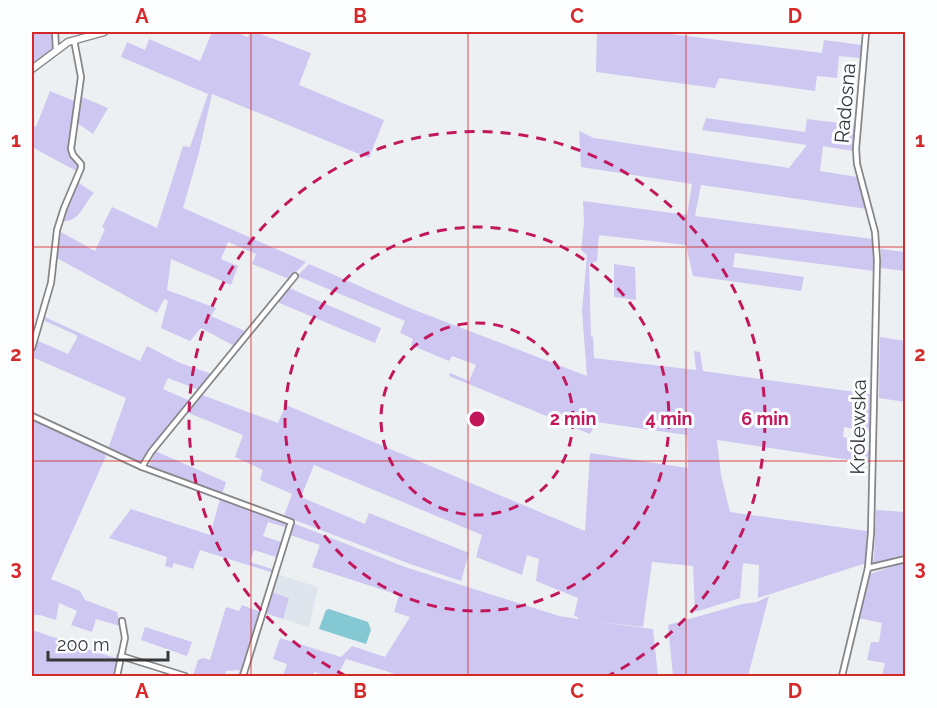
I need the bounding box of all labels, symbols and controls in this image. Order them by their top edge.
text: A [135,4,149,28]
text: B [353,4,367,28]
text: C [570,4,584,28]
text: D [788,4,802,28]
street label: Radosna [830,62,860,144]
text: 1 [11,128,21,152]
text: 1 [915,128,925,152]
text: 2 [10,342,22,366]
text: 2 [914,342,926,366]
street label: Królewska [845,379,871,475]
text: 2 min [550,408,596,429]
text: 4 min [646,408,692,429]
text: 6 min [741,408,789,429]
centre of rings [467,409,487,429]
text: 3 [10,556,22,580]
text: 3 [914,556,926,580]
scale bar [48,624,168,662]
text: 200 m [57,634,110,655]
text: A [135,679,149,703]
text: B [353,679,367,703]
text: C [570,679,584,703]
text: D [788,679,802,703]

